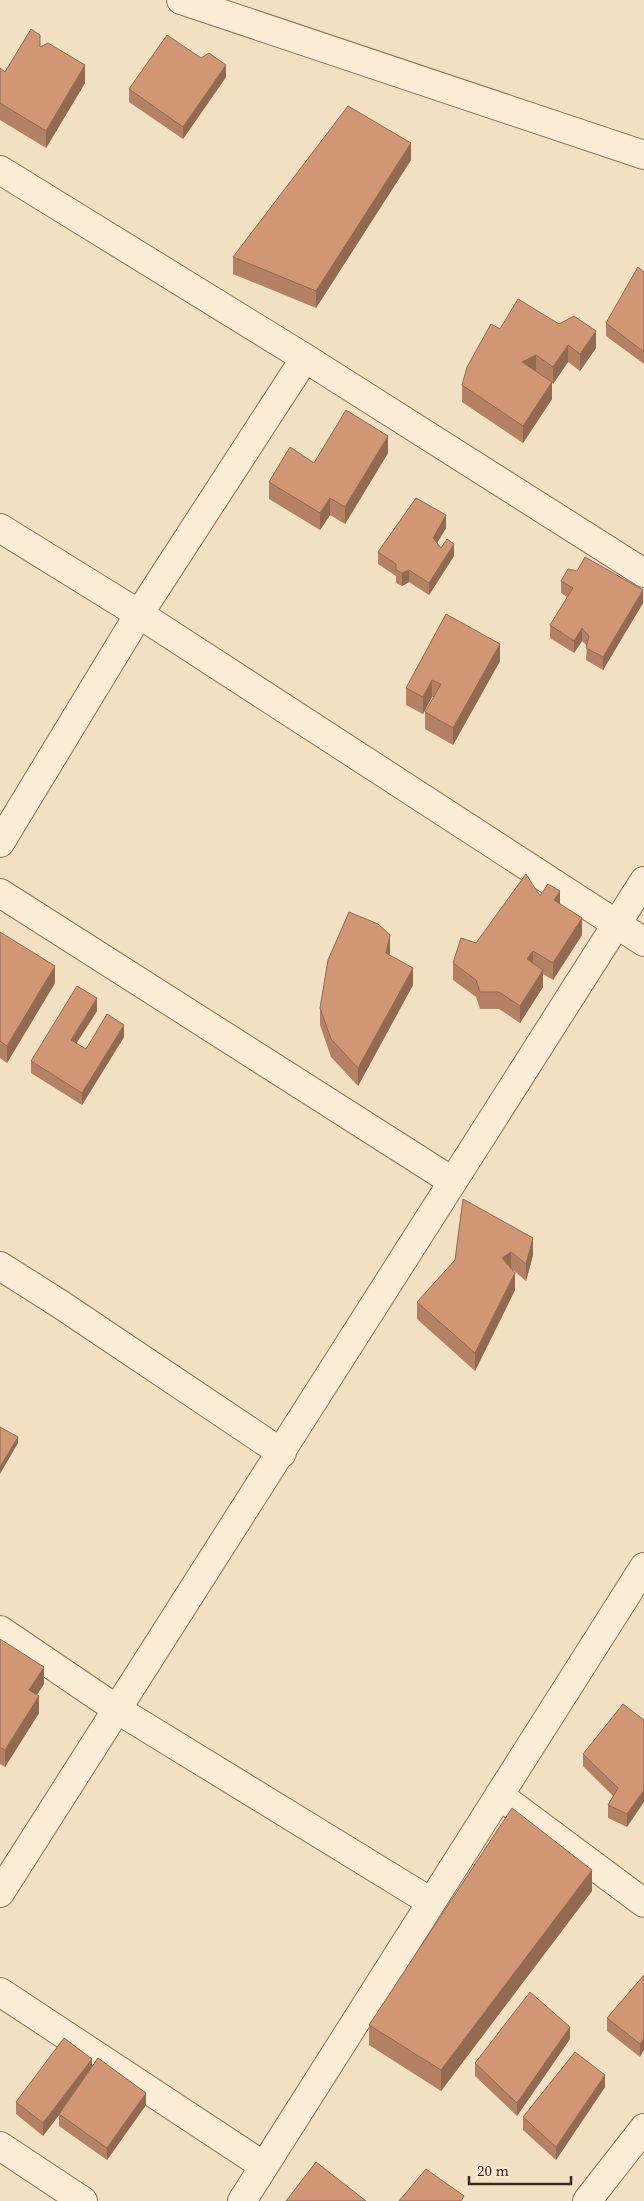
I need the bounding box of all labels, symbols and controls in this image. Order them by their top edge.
scale bar [469,2154,572,2186]
text: 20 m [477,2160,509,2181]

